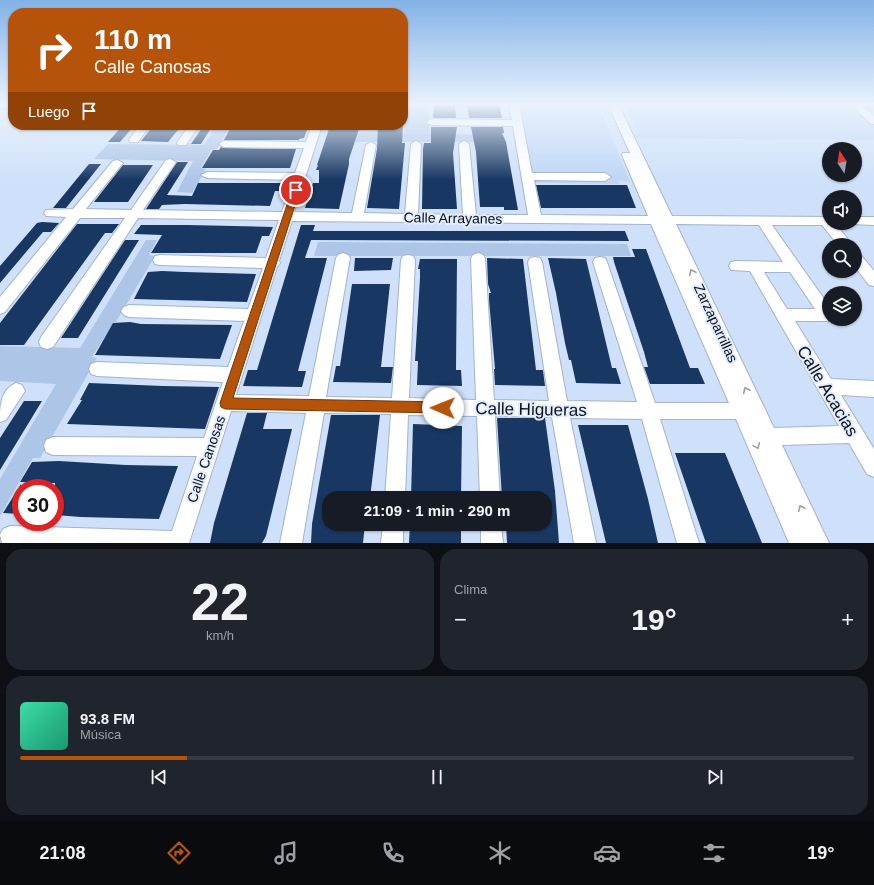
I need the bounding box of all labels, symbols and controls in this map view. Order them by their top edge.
icon: right [28,24,80,76]
text: 110 m [94,24,172,55]
text: Calle Canosas [94,57,211,77]
icon: arrive [78,100,100,122]
text: Luego [28,103,70,120]
north arrow [822,142,862,182]
map controls [822,142,862,326]
pin [279,173,313,207]
icon: arrive [285,179,307,201]
button: sound [822,190,862,230]
street label: Calle Arrayanes [403,209,503,227]
button: search [822,238,862,278]
one-way arrow [689,268,697,276]
street label: Zarzaparrillas [691,281,741,365]
button: layers [822,286,862,326]
street label: Calle Acacias [793,343,862,440]
position arrow [422,387,464,429]
one-way arrow [743,387,751,394]
street label: Calle Higueras [475,399,587,420]
street label: Calle Canosas [184,413,228,505]
one-way arrow [752,442,760,450]
speed limit sign: 30 [12,479,64,531]
text: 21:09 · 1 min · 290 m [364,502,510,519]
one-way arrow [798,504,806,512]
text: 22 [191,573,249,631]
text: Clima [454,582,487,597]
text: 19° [631,603,677,636]
text: − [454,607,467,632]
text: + [841,607,854,632]
text: km/h [206,628,234,643]
text: 93.8 FM [80,710,135,727]
text: Música [80,727,121,742]
icon: previous [148,766,170,788]
icon: pause [426,766,448,788]
icon: next [704,766,726,788]
icon: directions [165,839,193,867]
icon: music [272,839,300,867]
icon: phone [379,839,407,867]
icon: climate [486,839,514,867]
icon: car [593,839,621,867]
icon: filters [700,839,728,867]
text: 21:08 [40,843,86,863]
text: 19° [807,843,834,863]

